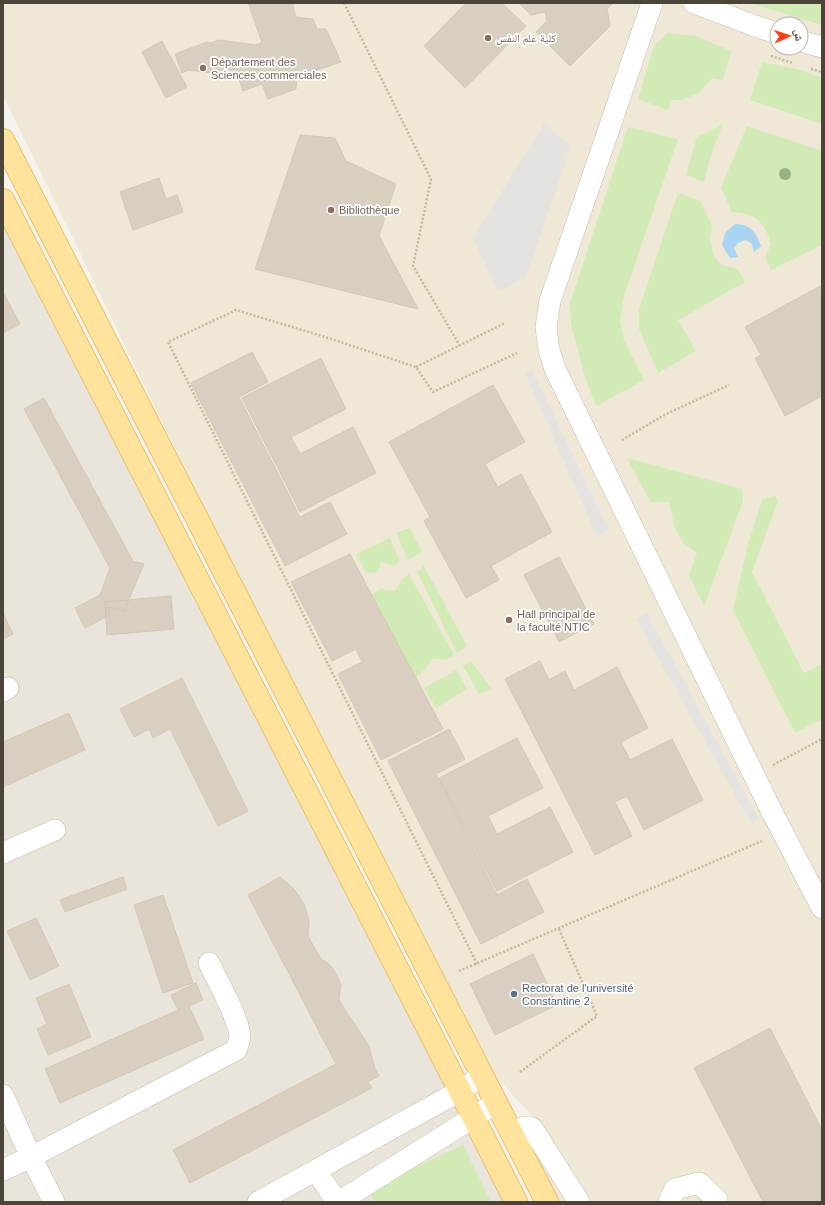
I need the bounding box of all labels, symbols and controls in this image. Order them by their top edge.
north arrow [769,16,809,56]
text: ش [791,29,805,42]
place label: كلية علم النفس [496,32,556,46]
marker: كلية علم النفس [483,33,493,43]
place label: Département des Sciences commerciales [211,56,327,81]
marker: Département des Sciences commerciales [198,63,208,73]
place label: Bibliothèque [339,204,400,216]
marker: Bibliothèque [326,205,336,215]
place label: Hall principal de la faculté NTIC [517,608,595,633]
marker: Hall principal de la faculté NTIC [504,615,514,625]
place label: Rectorat de l'université Constantine 2 [522,982,634,1007]
marker: Rectorat de l'université Constantine 2 [509,989,519,999]

